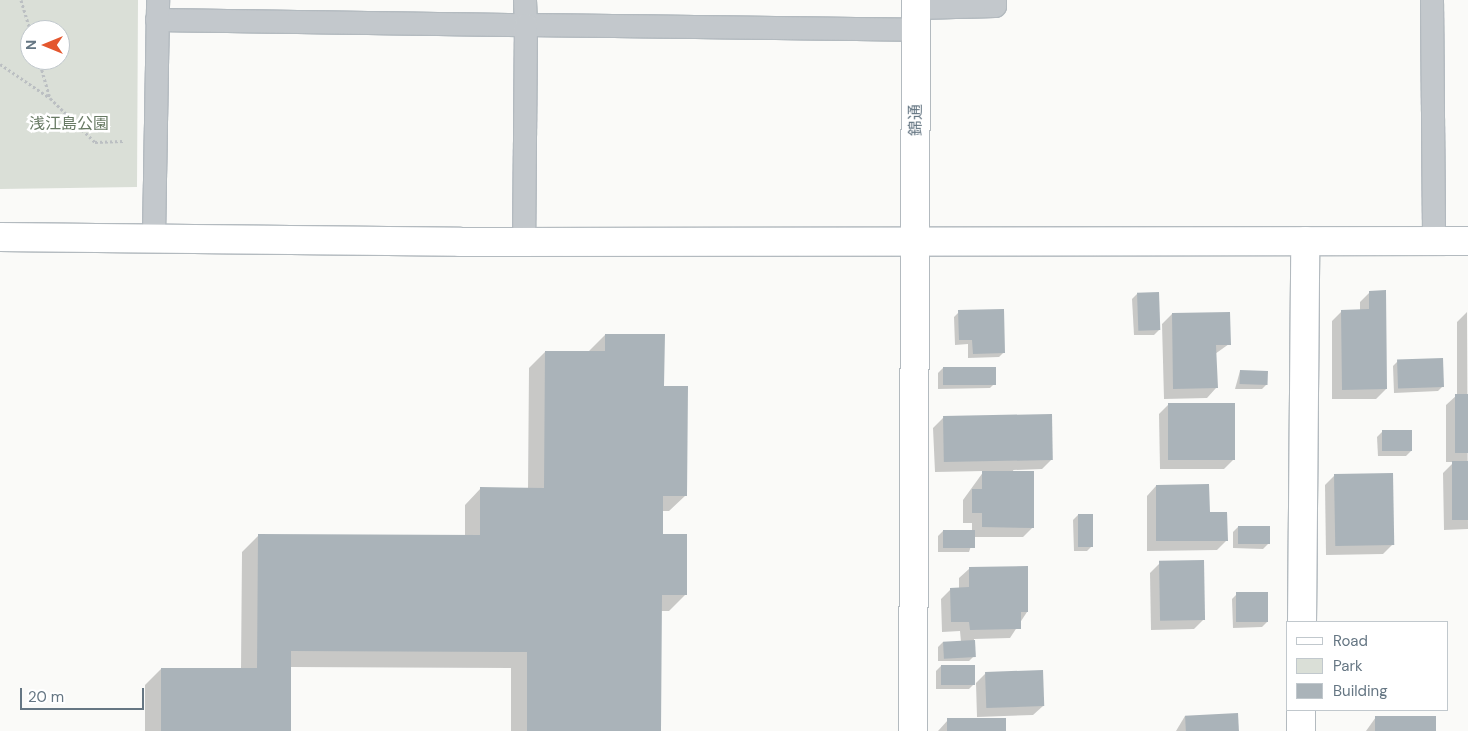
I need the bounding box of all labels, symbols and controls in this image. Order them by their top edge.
north arrow [20,20,70,70]
text: N [22,40,40,50]
street label: 錦通 [906,104,926,136]
park label: 浅江島公園 [29,114,109,134]
legend [1286,621,1448,711]
text: Road [1333,631,1368,651]
text: Park [1333,656,1363,676]
scale bar [22,678,146,710]
text: Building [1333,681,1388,701]
text: 20 m [28,687,64,707]

